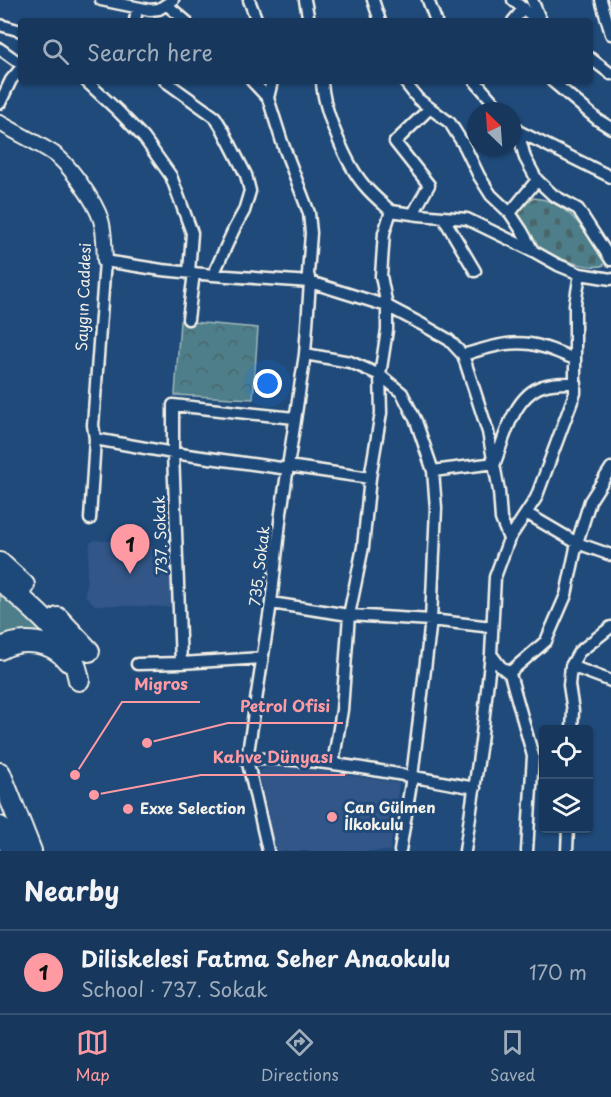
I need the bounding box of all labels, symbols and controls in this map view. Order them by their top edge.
search box [18,18,593,84]
icon: search [39,35,72,68]
text: Search here [87,35,213,68]
north arrow [467,102,521,156]
street label: Saygın Caddesi [69,242,96,352]
your location [253,369,282,398]
street label: 737. Sokak [147,495,172,575]
pin: 1 [110,524,150,574]
street label: 735. Sokak [242,524,275,607]
callout: Migros [122,668,200,702]
text: Migros [134,671,188,695]
callout: Petrol Ofisi [228,689,343,723]
text: Petrol Ofisi [240,693,331,717]
map controls [539,725,593,833]
button: locate [539,725,593,779]
callout: Kahve Dünyası [201,741,345,775]
text: Kahve Dünyası [213,744,333,768]
button: layers [539,779,593,833]
place label: Can Gülmen İlkokulu [344,795,436,835]
place label: Exxe Selection [140,796,246,819]
marker: Exxe Selection [121,802,135,816]
marker: Can Gülmen İlkokulu [325,810,339,824]
text: Nearby [24,871,119,910]
text: Diliskelesi Fatma Seher Anaokulu [81,941,450,974]
text: 1 [39,957,48,987]
text: 170 m [529,957,587,987]
text: School · 737. Sokak [81,974,268,1004]
tab: Map [76,1026,110,1086]
tab: Directions [261,1026,339,1086]
tab: Saved [490,1026,535,1086]

